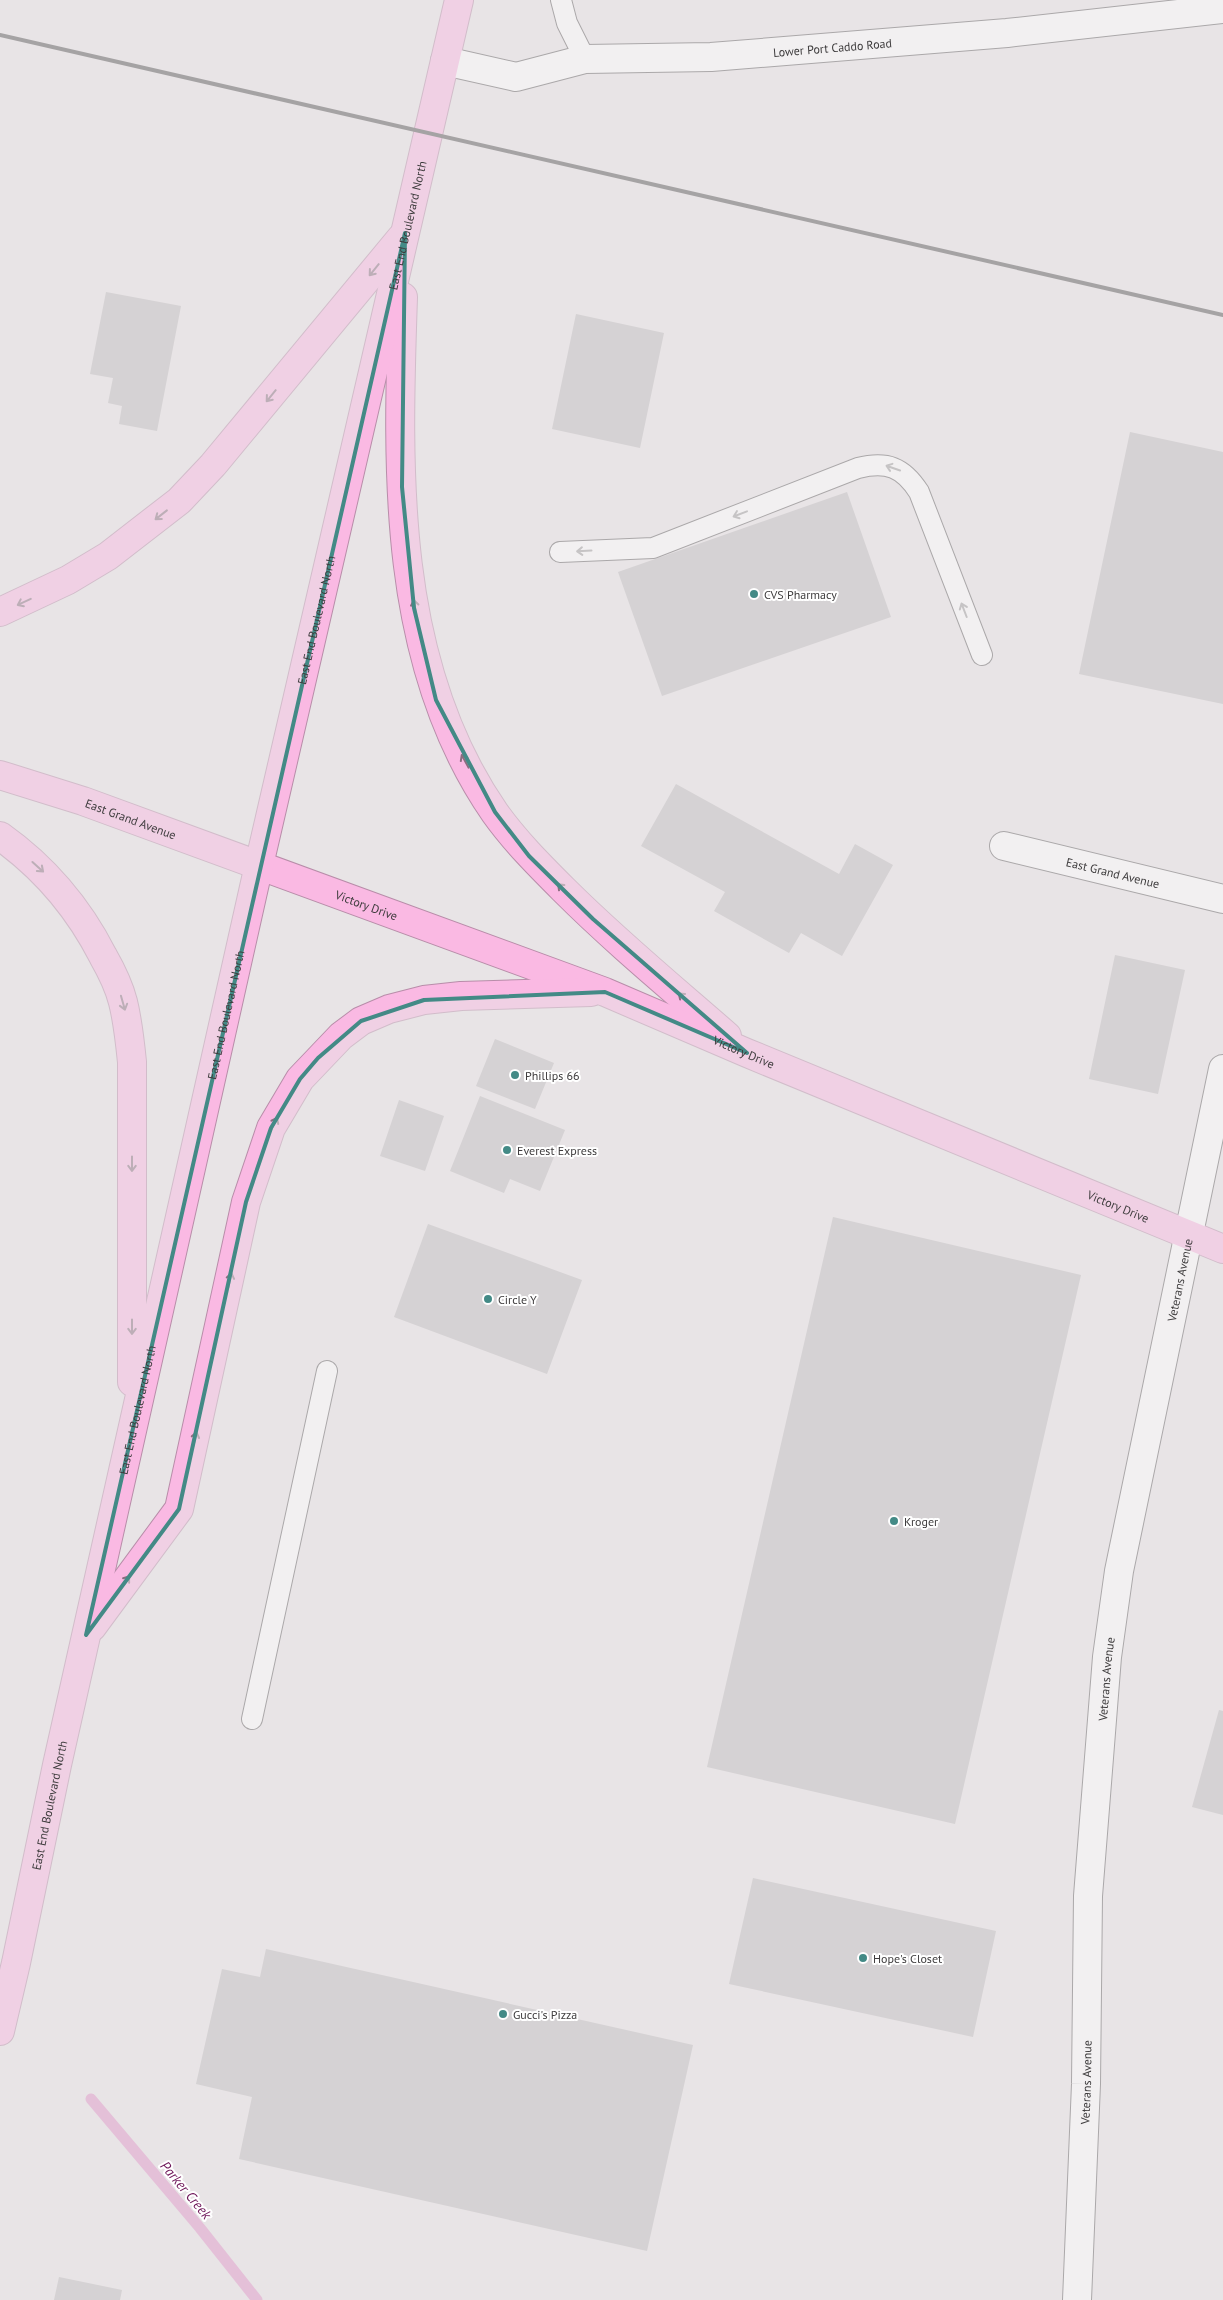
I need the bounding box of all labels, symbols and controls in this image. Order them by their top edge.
street label: Lower Port Caddo Road [773,35,892,59]
street label: East End Boulevard North [385,159,429,291]
one-way arrow [369,263,380,276]
one-way arrow [265,389,276,402]
one-way arrow [886,463,901,472]
one-way arrow [154,510,168,520]
one-way arrow [733,510,748,519]
one-way arrow [577,547,593,556]
street label: East End Boulevard North [294,554,338,686]
place label: CVS Pharmacy [764,587,837,602]
marker: CVS Pharmacy [748,588,760,600]
one-way arrow [17,598,32,607]
one-way arrow [409,600,419,616]
one-way arrow [959,603,968,618]
one-way arrow [460,753,470,768]
street label: East Grand Avenue [83,795,178,842]
street label: East Grand Avenue [1065,854,1161,891]
one-way arrow [31,861,44,873]
one-way arrow [557,883,569,895]
street label: Victory Drive [332,886,400,923]
street label: East End Boulevard North [204,949,247,1081]
one-way arrow [677,992,690,1004]
one-way arrow [118,994,128,1010]
street label: Victory Drive [710,1032,777,1071]
place label: Phillips 66 [525,1068,580,1083]
marker: Phillips 66 [509,1069,521,1081]
one-way arrow [269,1117,279,1132]
place label: Everest Express [517,1143,597,1158]
marker: Everest Express [501,1144,513,1156]
one-way arrow [127,1156,137,1172]
street label: Victory Drive [1084,1186,1151,1225]
street label: Veterans Avenue [1163,1237,1195,1324]
one-way arrow [226,1273,235,1289]
place label: Circle Y [498,1292,537,1307]
marker: Circle Y [482,1293,494,1305]
one-way arrow [127,1318,137,1335]
street label: East End Boulevard North [115,1344,158,1476]
one-way arrow [191,1431,200,1447]
place label: Kroger [904,1514,938,1529]
marker: Kroger [888,1515,900,1527]
one-way arrow [120,1575,130,1589]
street label: Veterans Avenue [1094,1636,1117,1723]
street label: East End Boulevard North [28,1739,70,1871]
place label: Hope's Closet [873,1951,942,1966]
marker: Hope's Closet [857,1952,869,1964]
place label: Gucci's Pizza [513,2007,577,2022]
marker: Gucci's Pizza [497,2008,509,2020]
street label: Veterans Avenue [1077,2040,1094,2126]
water label: Parker Creek [156,2157,216,2223]

